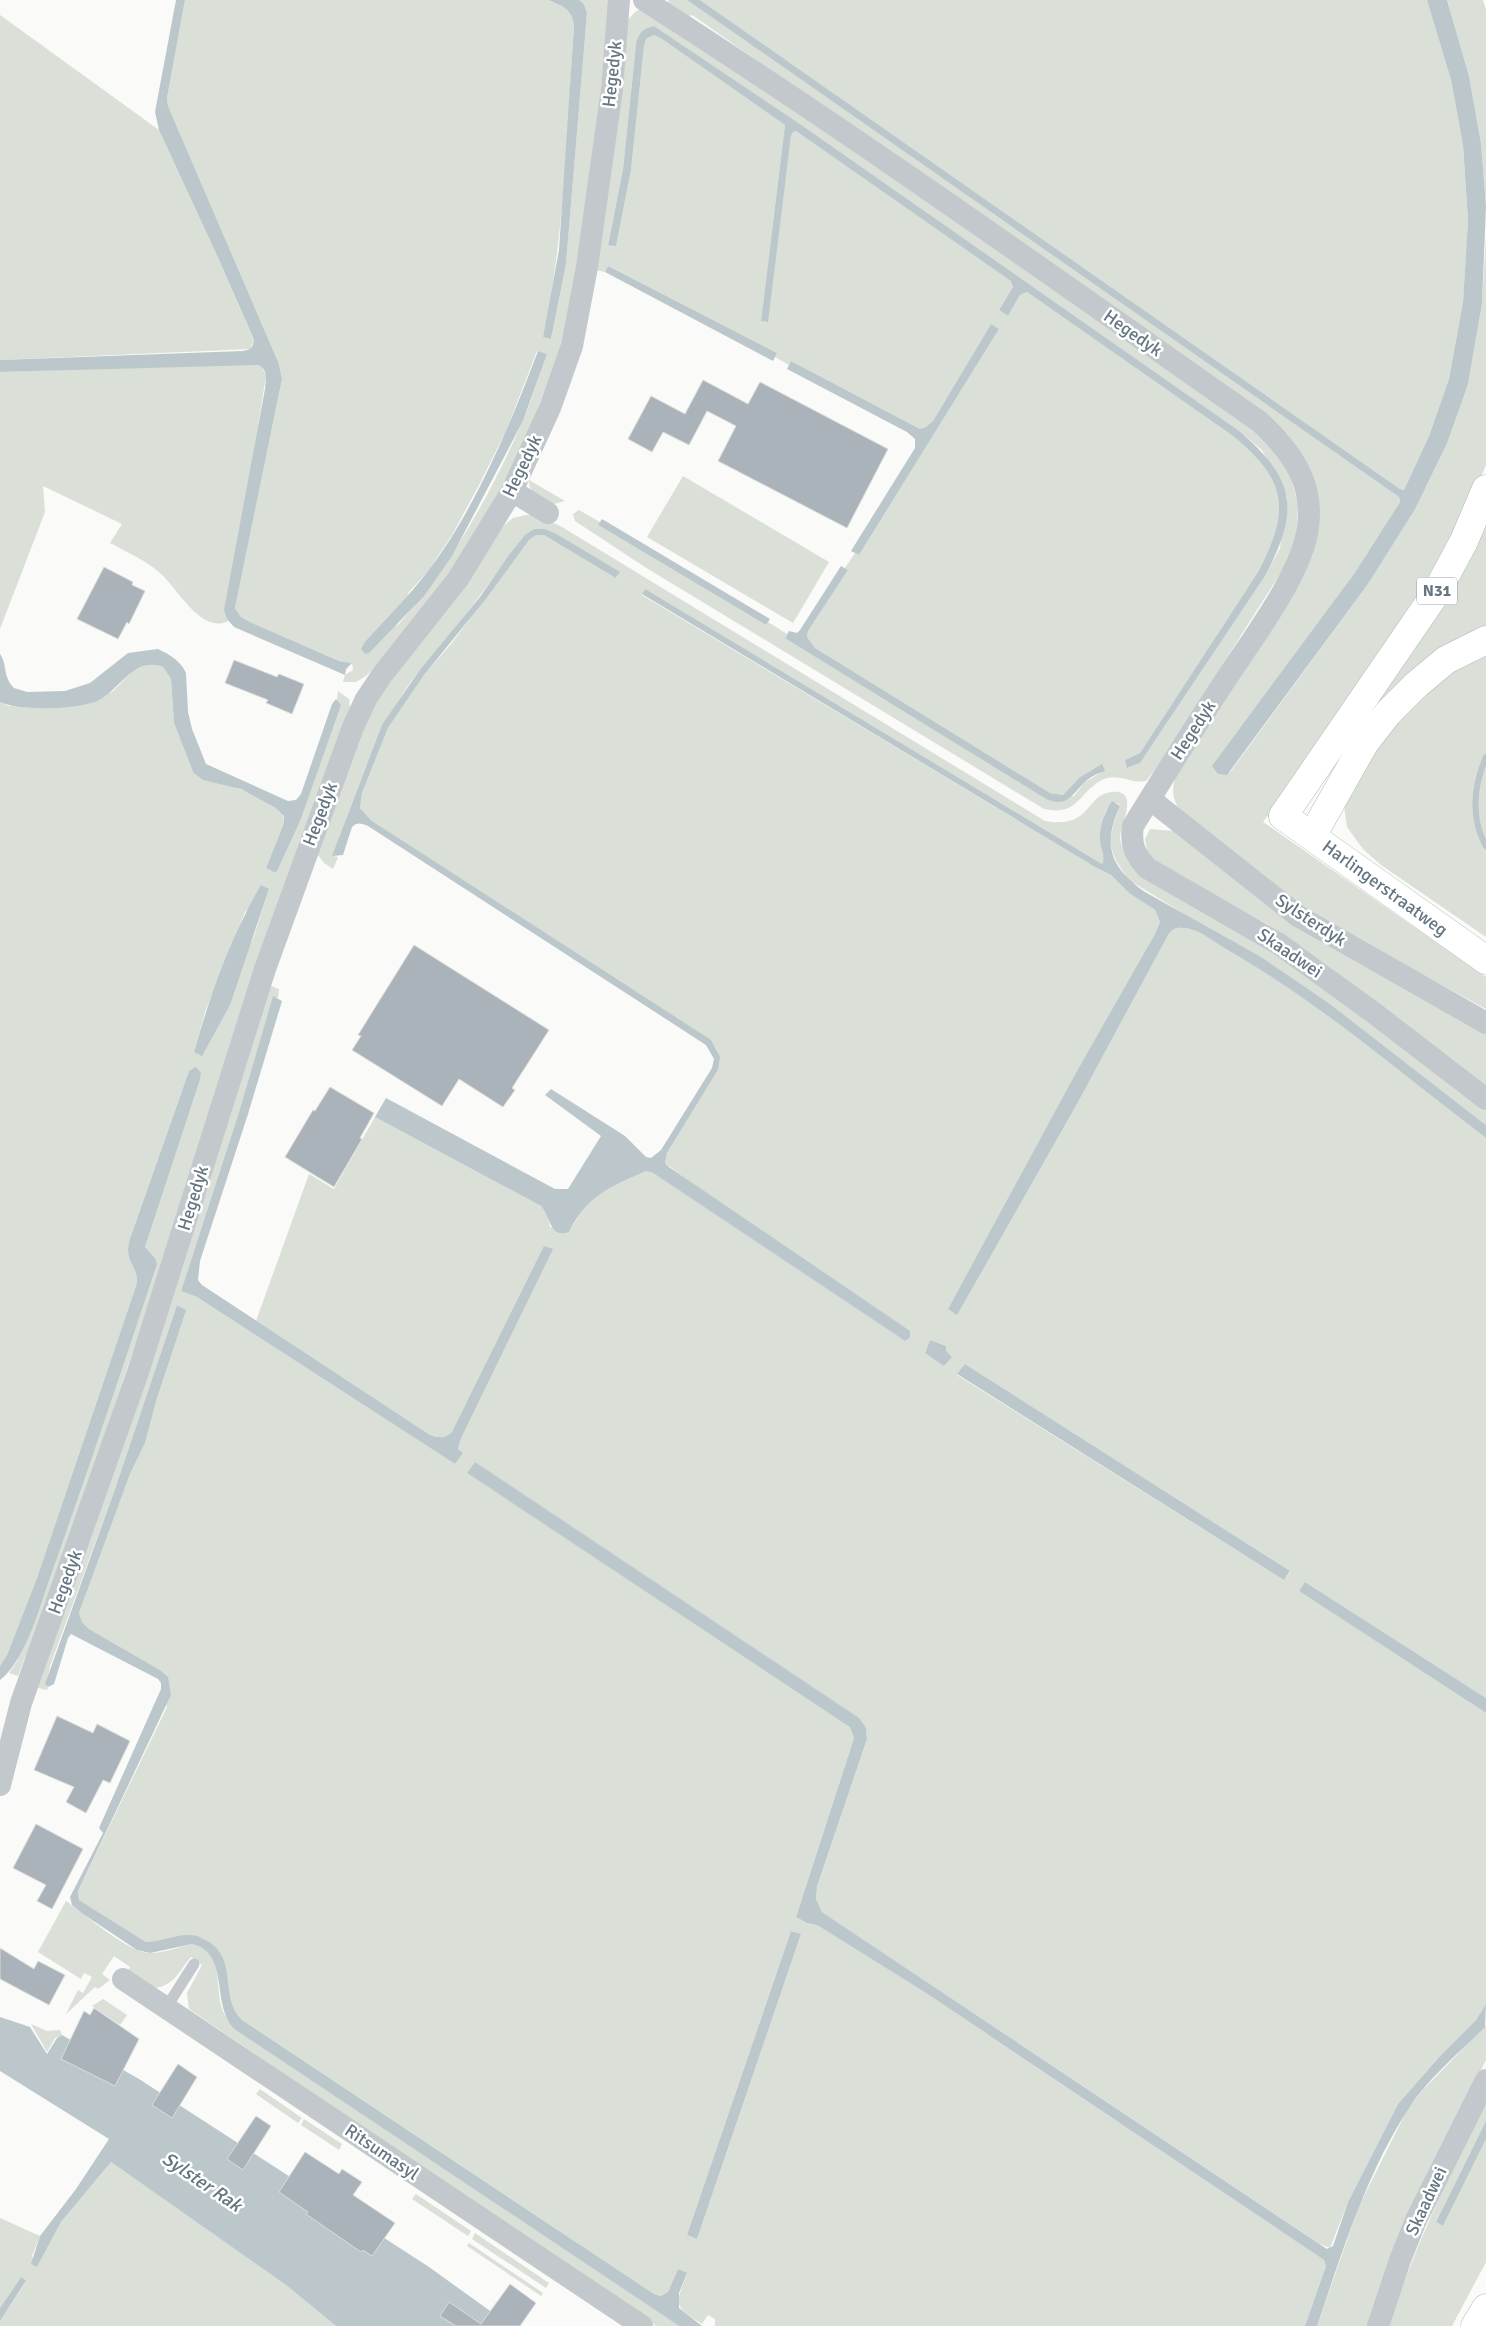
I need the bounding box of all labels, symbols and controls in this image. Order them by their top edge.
street label: Hegedyk [598,40,626,108]
street label: Hegedyk [1099,305,1167,361]
street label: Hegedyk [498,431,546,501]
road number: N31 [1417,578,1457,604]
street label: Hegedyk [1166,696,1220,764]
street label: Hegedyk [298,779,342,849]
street label: Harlingerstraatweg [1318,835,1452,941]
street label: Sylsterdyk [1272,889,1350,951]
street label: Skaadwei [1253,923,1327,983]
street label: Hegedyk [173,1163,213,1233]
street label: Hegedyk [43,1547,87,1617]
street label: Ritsumasyl [341,2119,423,2185]
water label: Sylster Rak [158,2147,247,2218]
street label: Skaadwei [1401,2163,1451,2239]

